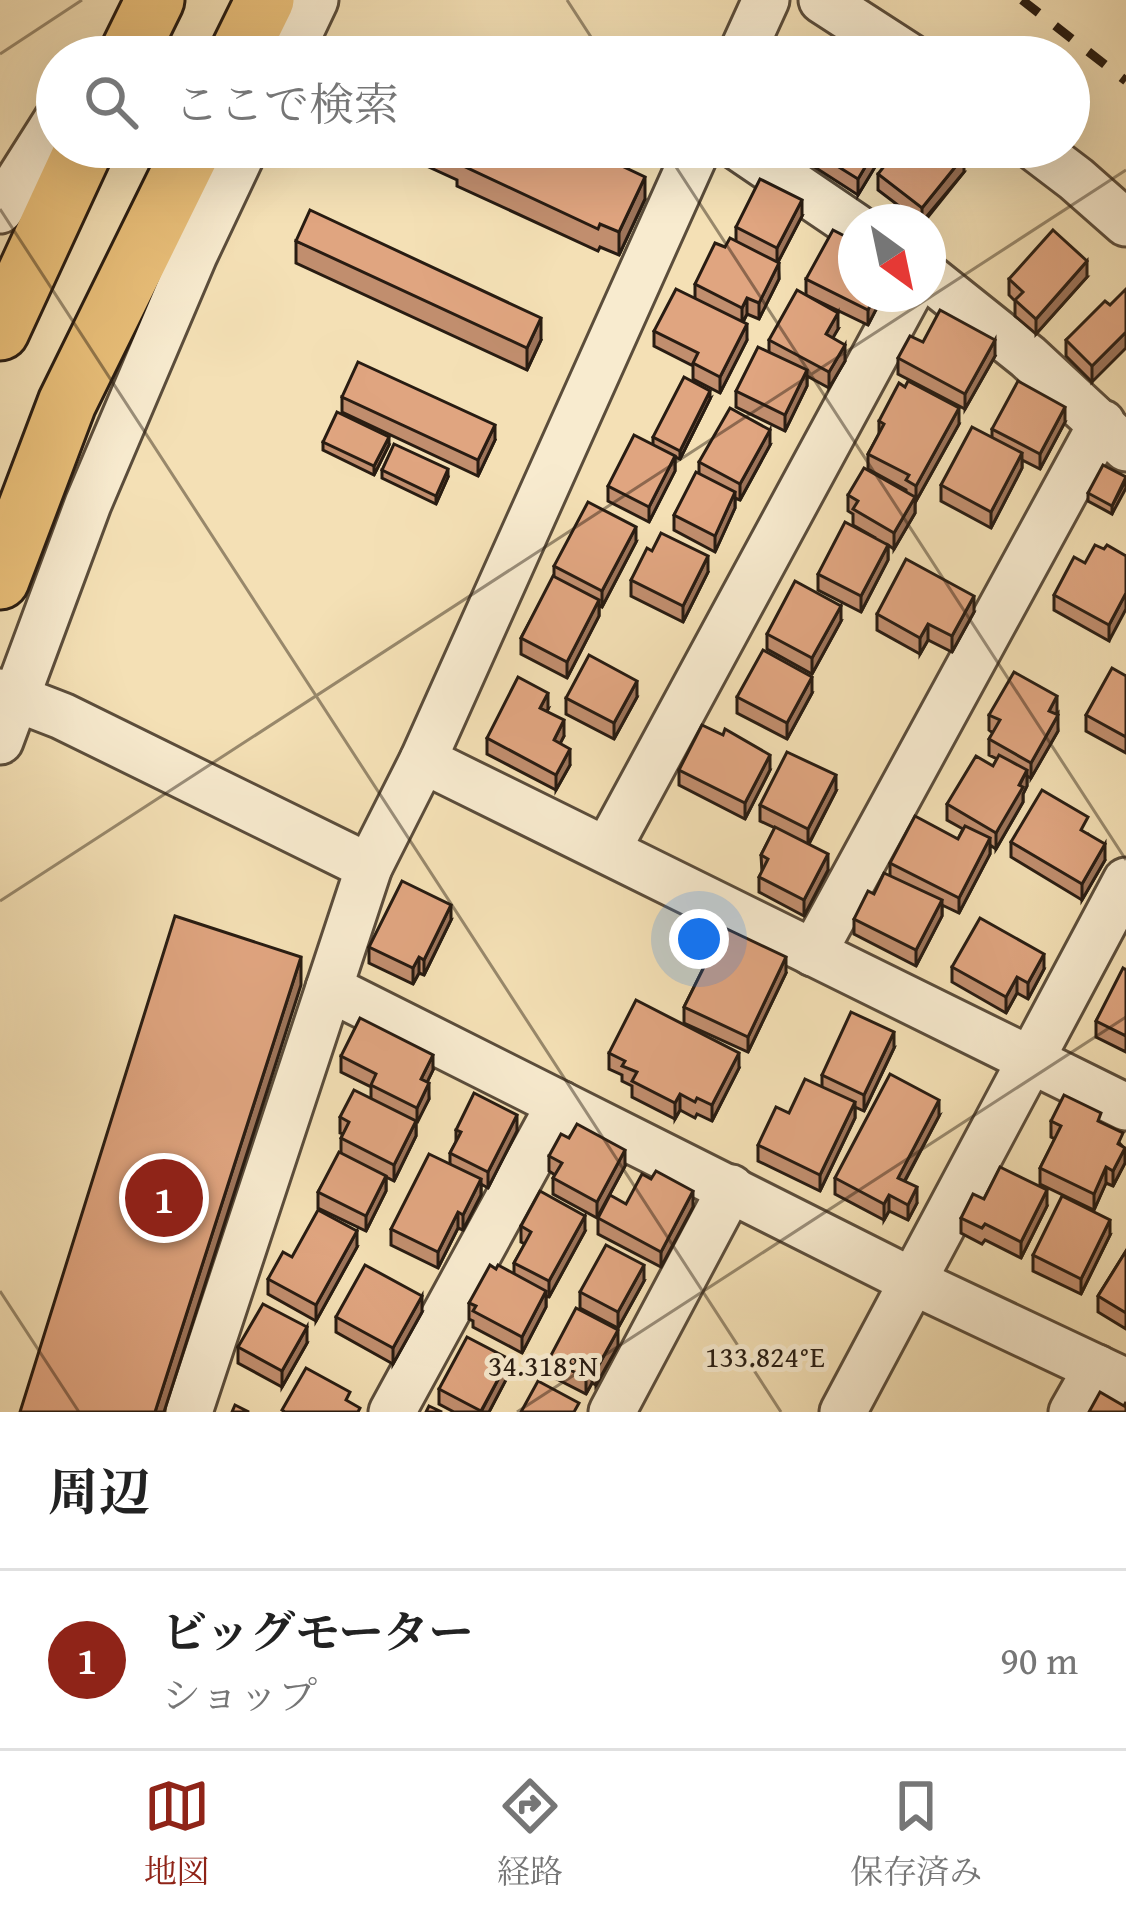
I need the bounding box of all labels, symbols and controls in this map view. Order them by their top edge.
search box [36,36,1090,168]
icon: search [78,69,144,135]
text: ここで検索 [174,71,399,136]
north arrow [838,204,946,312]
your location [669,909,729,969]
pin: 1 [125,1153,203,1243]
text: 133.824°E [705,1334,825,1378]
text: 34.318°N [488,1343,598,1387]
text: 周辺 [48,1454,150,1529]
text: ビッグモーター [162,1599,473,1664]
text: 1 [77,1631,97,1688]
text: 90 m [1000,1631,1078,1688]
text: ショップ [162,1666,317,1723]
tab: 地図 [144,1773,210,1895]
tab: 経路 [497,1773,563,1895]
tab: 保存済み [850,1773,982,1895]

